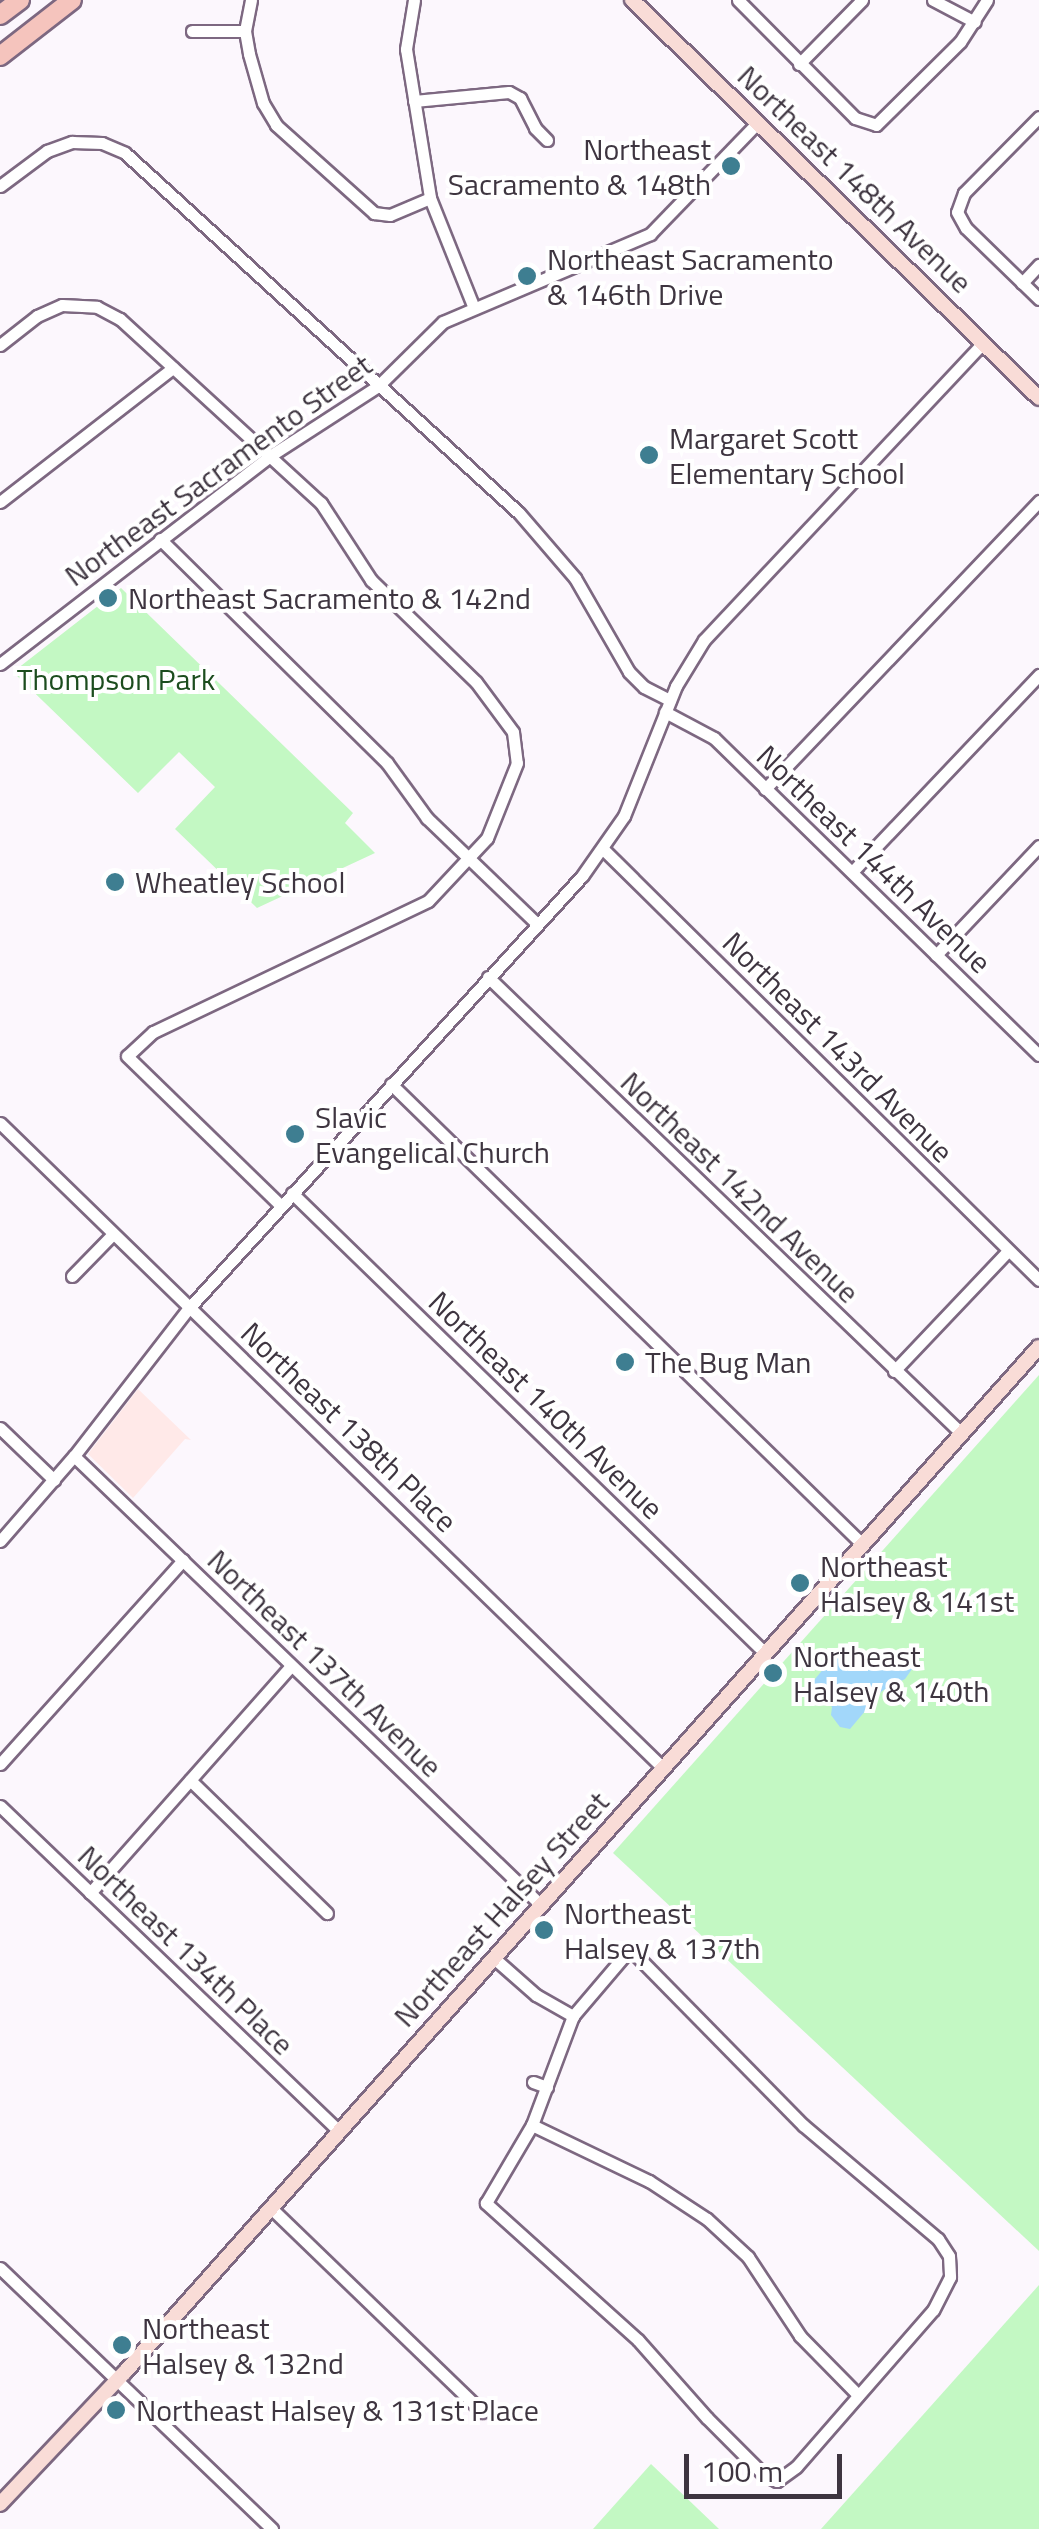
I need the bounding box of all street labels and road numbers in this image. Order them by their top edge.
street label: Northeast 148th Avenue [730,58,980,300]
street label: Northeast Sacramento Street [58,347,378,593]
street label: Northeast 144th Avenue [749,738,999,980]
street label: Northeast 143rd Avenue [715,924,961,1170]
street label: Northeast 142nd Avenue [613,1064,867,1310]
street label: Northeast 140th Avenue [421,1284,671,1526]
street label: Northeast 138th Place [234,1315,464,1539]
street label: Northeast 137th Avenue [200,1542,450,1784]
street label: Northeast Halsey Street [386,1784,616,2034]
street label: Northeast 134th Place [71,1838,301,2062]

